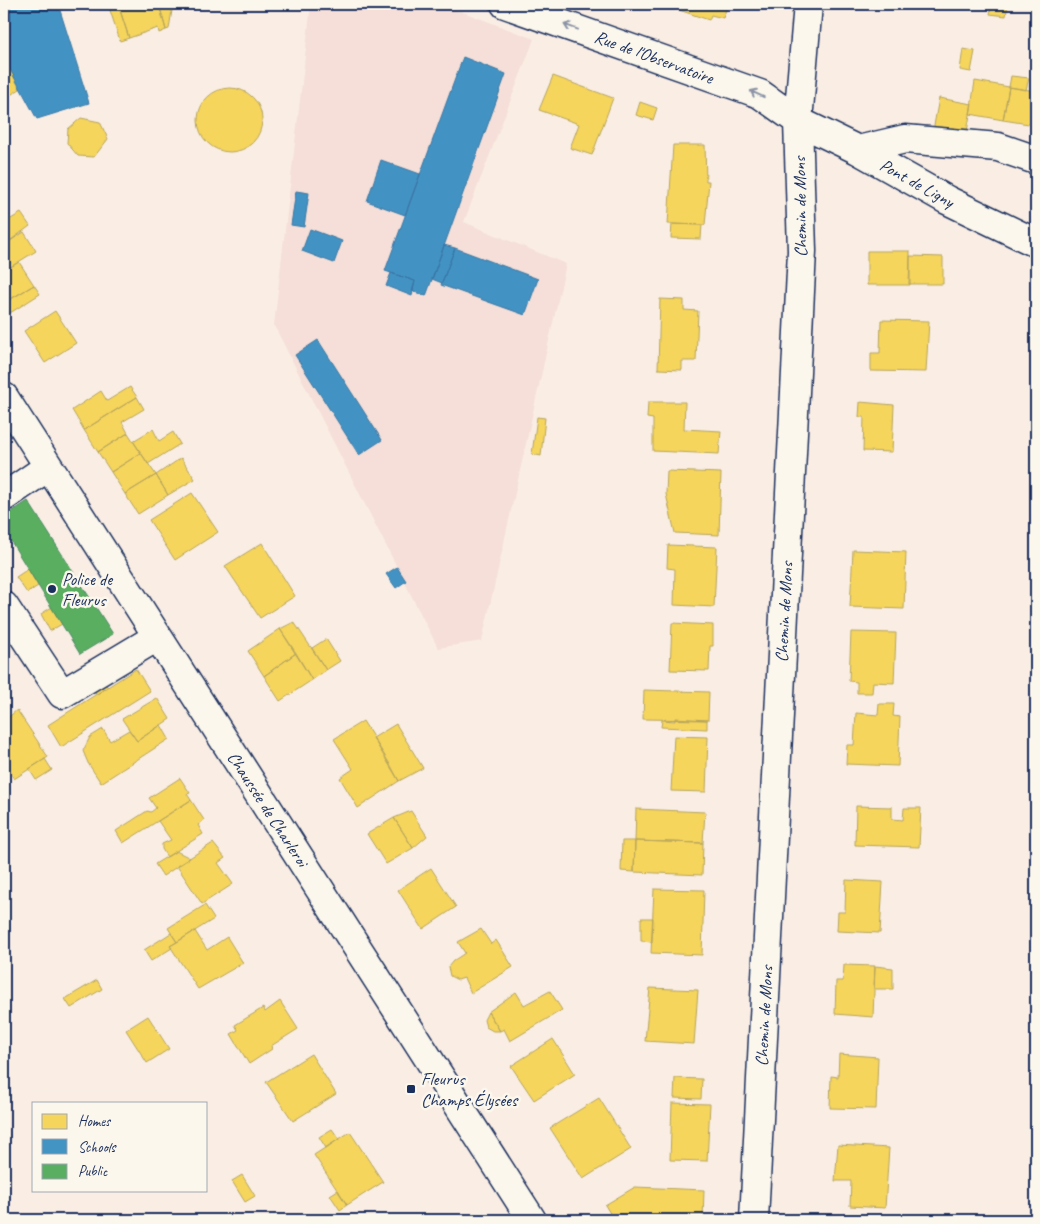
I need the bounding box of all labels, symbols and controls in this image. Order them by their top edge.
one-way arrow [564,22,579,31]
street label: Rue de l'Observatoire [592,25,717,89]
one-way arrow [750,89,765,99]
street label: Pont de Ligny [876,154,960,213]
street label: Chemin de Mons [788,155,812,257]
street label: Chemin de Mons [770,559,798,663]
place label: Police de Fleurus [62,568,113,611]
marker: Police de Fleurus [46,583,58,595]
street label: Chaussée de Charleroi [223,747,315,873]
street label: Chemin de Mons [750,963,778,1067]
place label: Fleurus Champs Élysées [421,1068,519,1111]
marker: Fleurus Champs Élysées [405,1083,417,1095]
legend [32,1102,208,1192]
text: Homes [78,1112,112,1131]
text: Schools [78,1138,117,1157]
text: Public [78,1162,108,1181]

